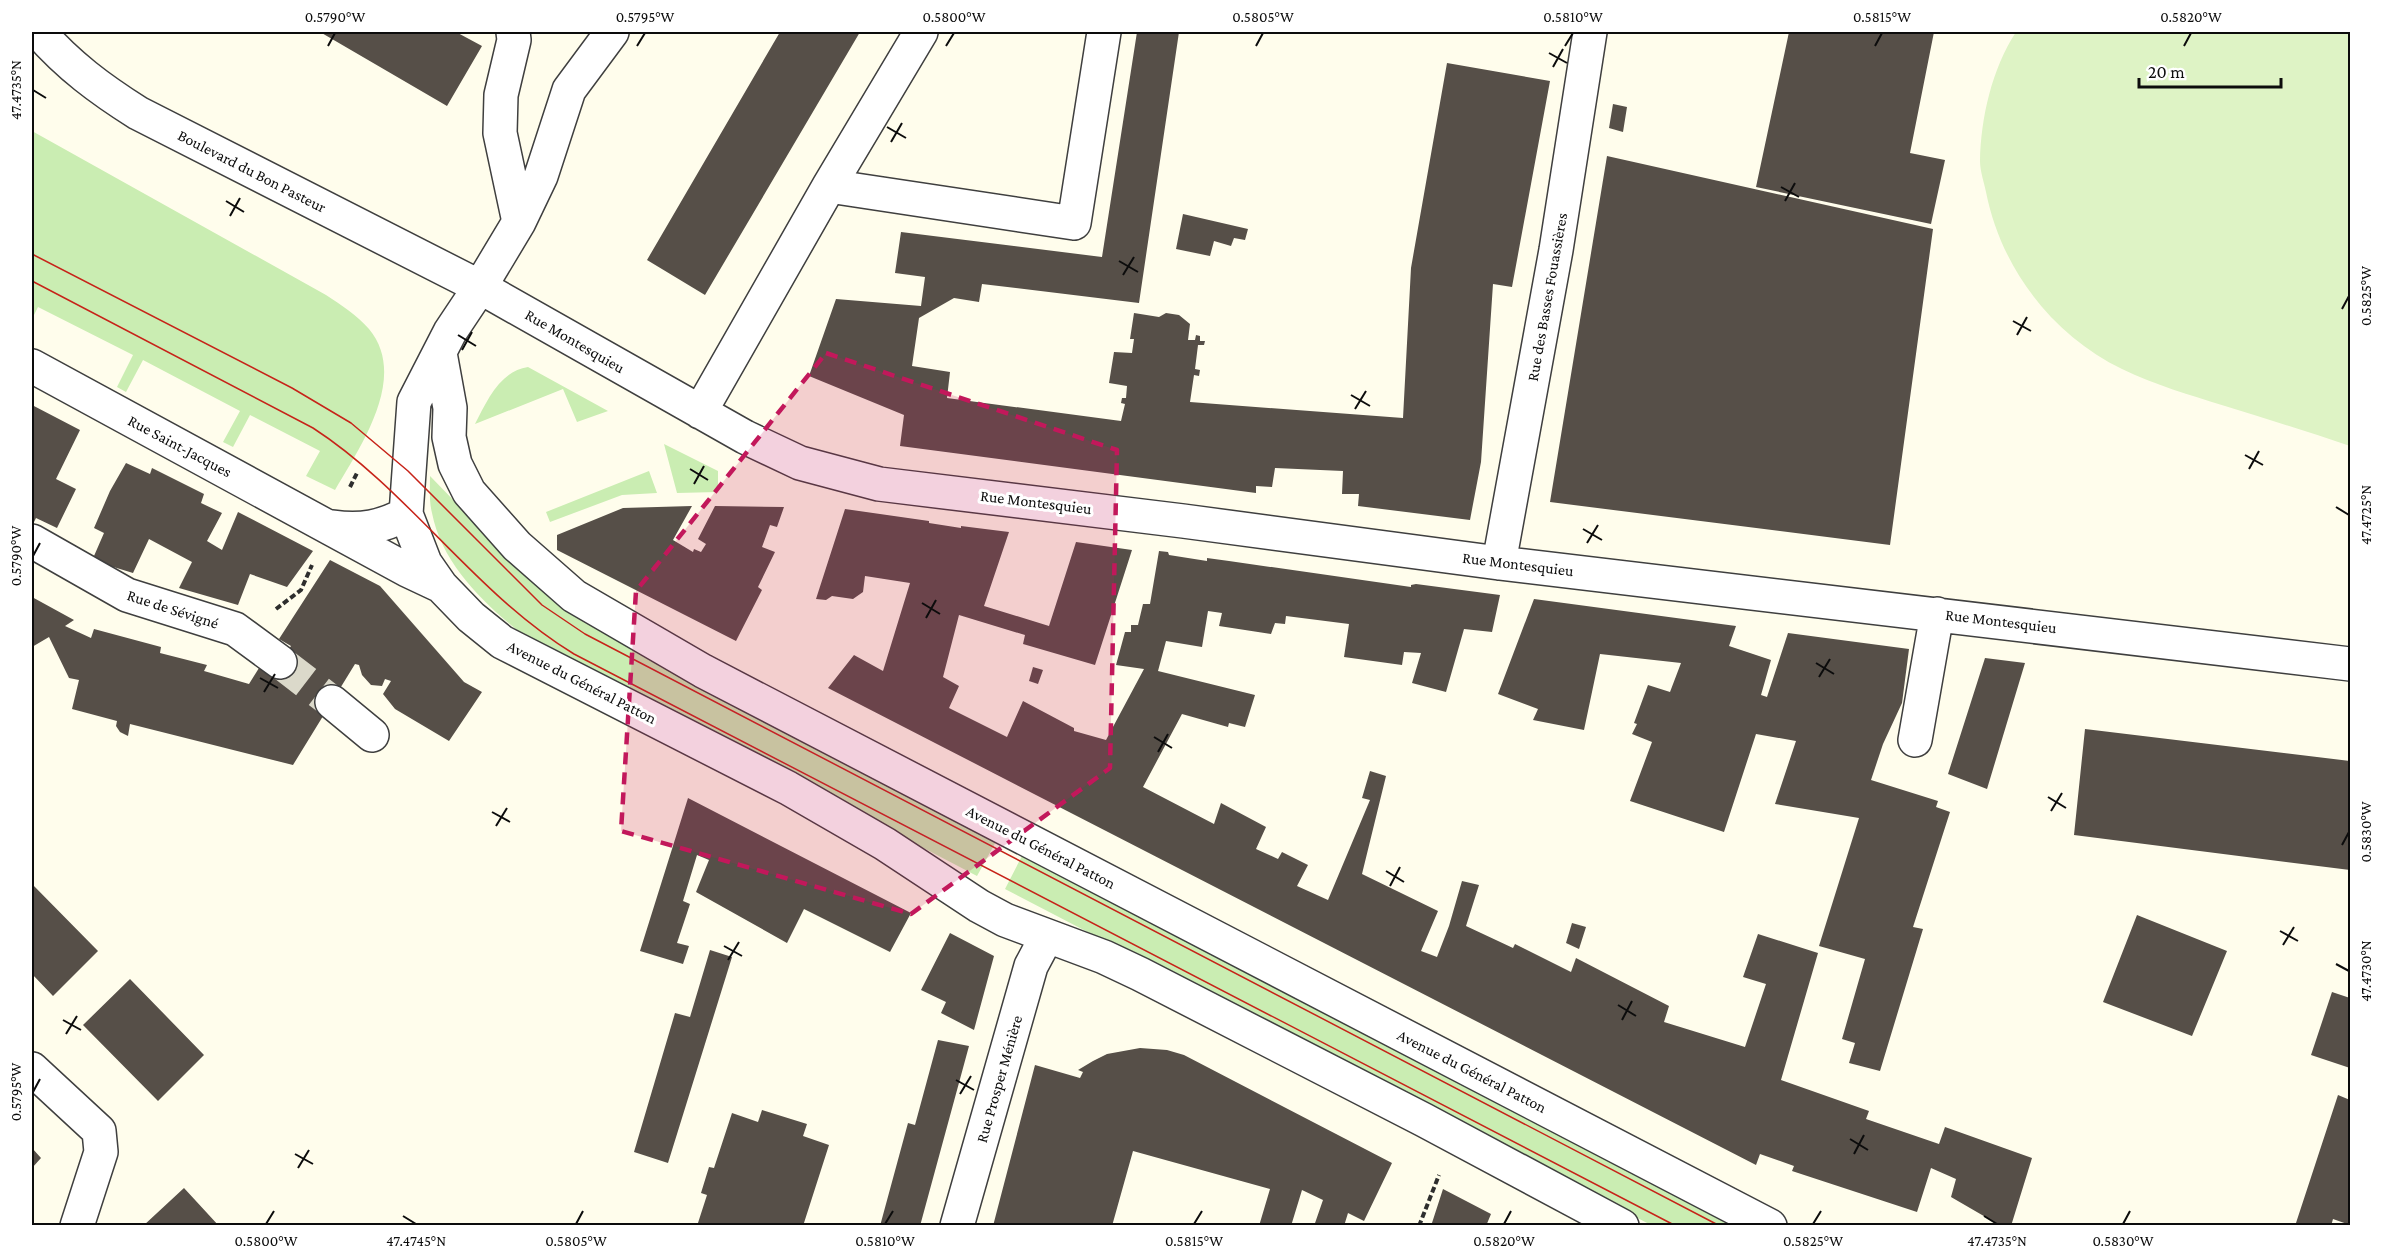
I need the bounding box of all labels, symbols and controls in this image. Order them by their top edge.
text: 0.5790°W [305,9,365,25]
text: 0.5795°W [616,9,675,25]
text: 0.5800°W [923,9,986,25]
text: 0.5805°W [1232,9,1294,25]
text: 0.5810°W [1543,9,1603,25]
text: 0.5815°W [1853,9,1911,25]
text: 0.5820°W [2160,9,2222,25]
scale bar [2139,51,2282,89]
text: 47.4735°N [8,60,24,120]
text: 20 m [2148,62,2185,82]
street label: Boulevard du Bon Pasteur [175,126,329,216]
street label: Rue des Basses Fouassières [1524,211,1570,383]
text: 0.5825°W [2358,266,2374,326]
street label: Rue Montesquieu [522,306,628,377]
street label: Rue Saint-Jacques [125,412,235,481]
text: 47.4725°N [2358,485,2374,545]
street label: Rue Montesquieu [979,487,1093,518]
text: 0.5790°W [8,526,24,586]
street label: Rue Montesquieu [1461,549,1575,580]
street label: Rue de Sévigné [125,586,221,633]
street label: Rue Montesquieu [1944,606,2058,637]
street label: Avenue du Général Patton [505,637,660,727]
text: 0.5830°W [2358,801,2374,863]
street label: Avenue du Général Patton [964,802,1119,892]
text: 47.4730°N [2358,940,2374,1002]
street label: Rue Prosper Ménière [973,1014,1026,1145]
street label: Avenue du Général Patton [1395,1026,1550,1116]
text: 0.5795°W [8,1062,24,1121]
text: 0.5800°W [235,1233,298,1249]
text: 47.4745°N [386,1233,446,1249]
text: 0.5805°W [545,1233,607,1249]
text: 0.5810°W [855,1233,915,1249]
text: 0.5815°W [1165,1233,1223,1249]
text: 0.5820°W [1473,1233,1535,1249]
text: 0.5825°W [1783,1233,1843,1249]
text: 47.4735°N [1967,1233,2027,1249]
text: 0.5830°W [2092,1233,2154,1249]

